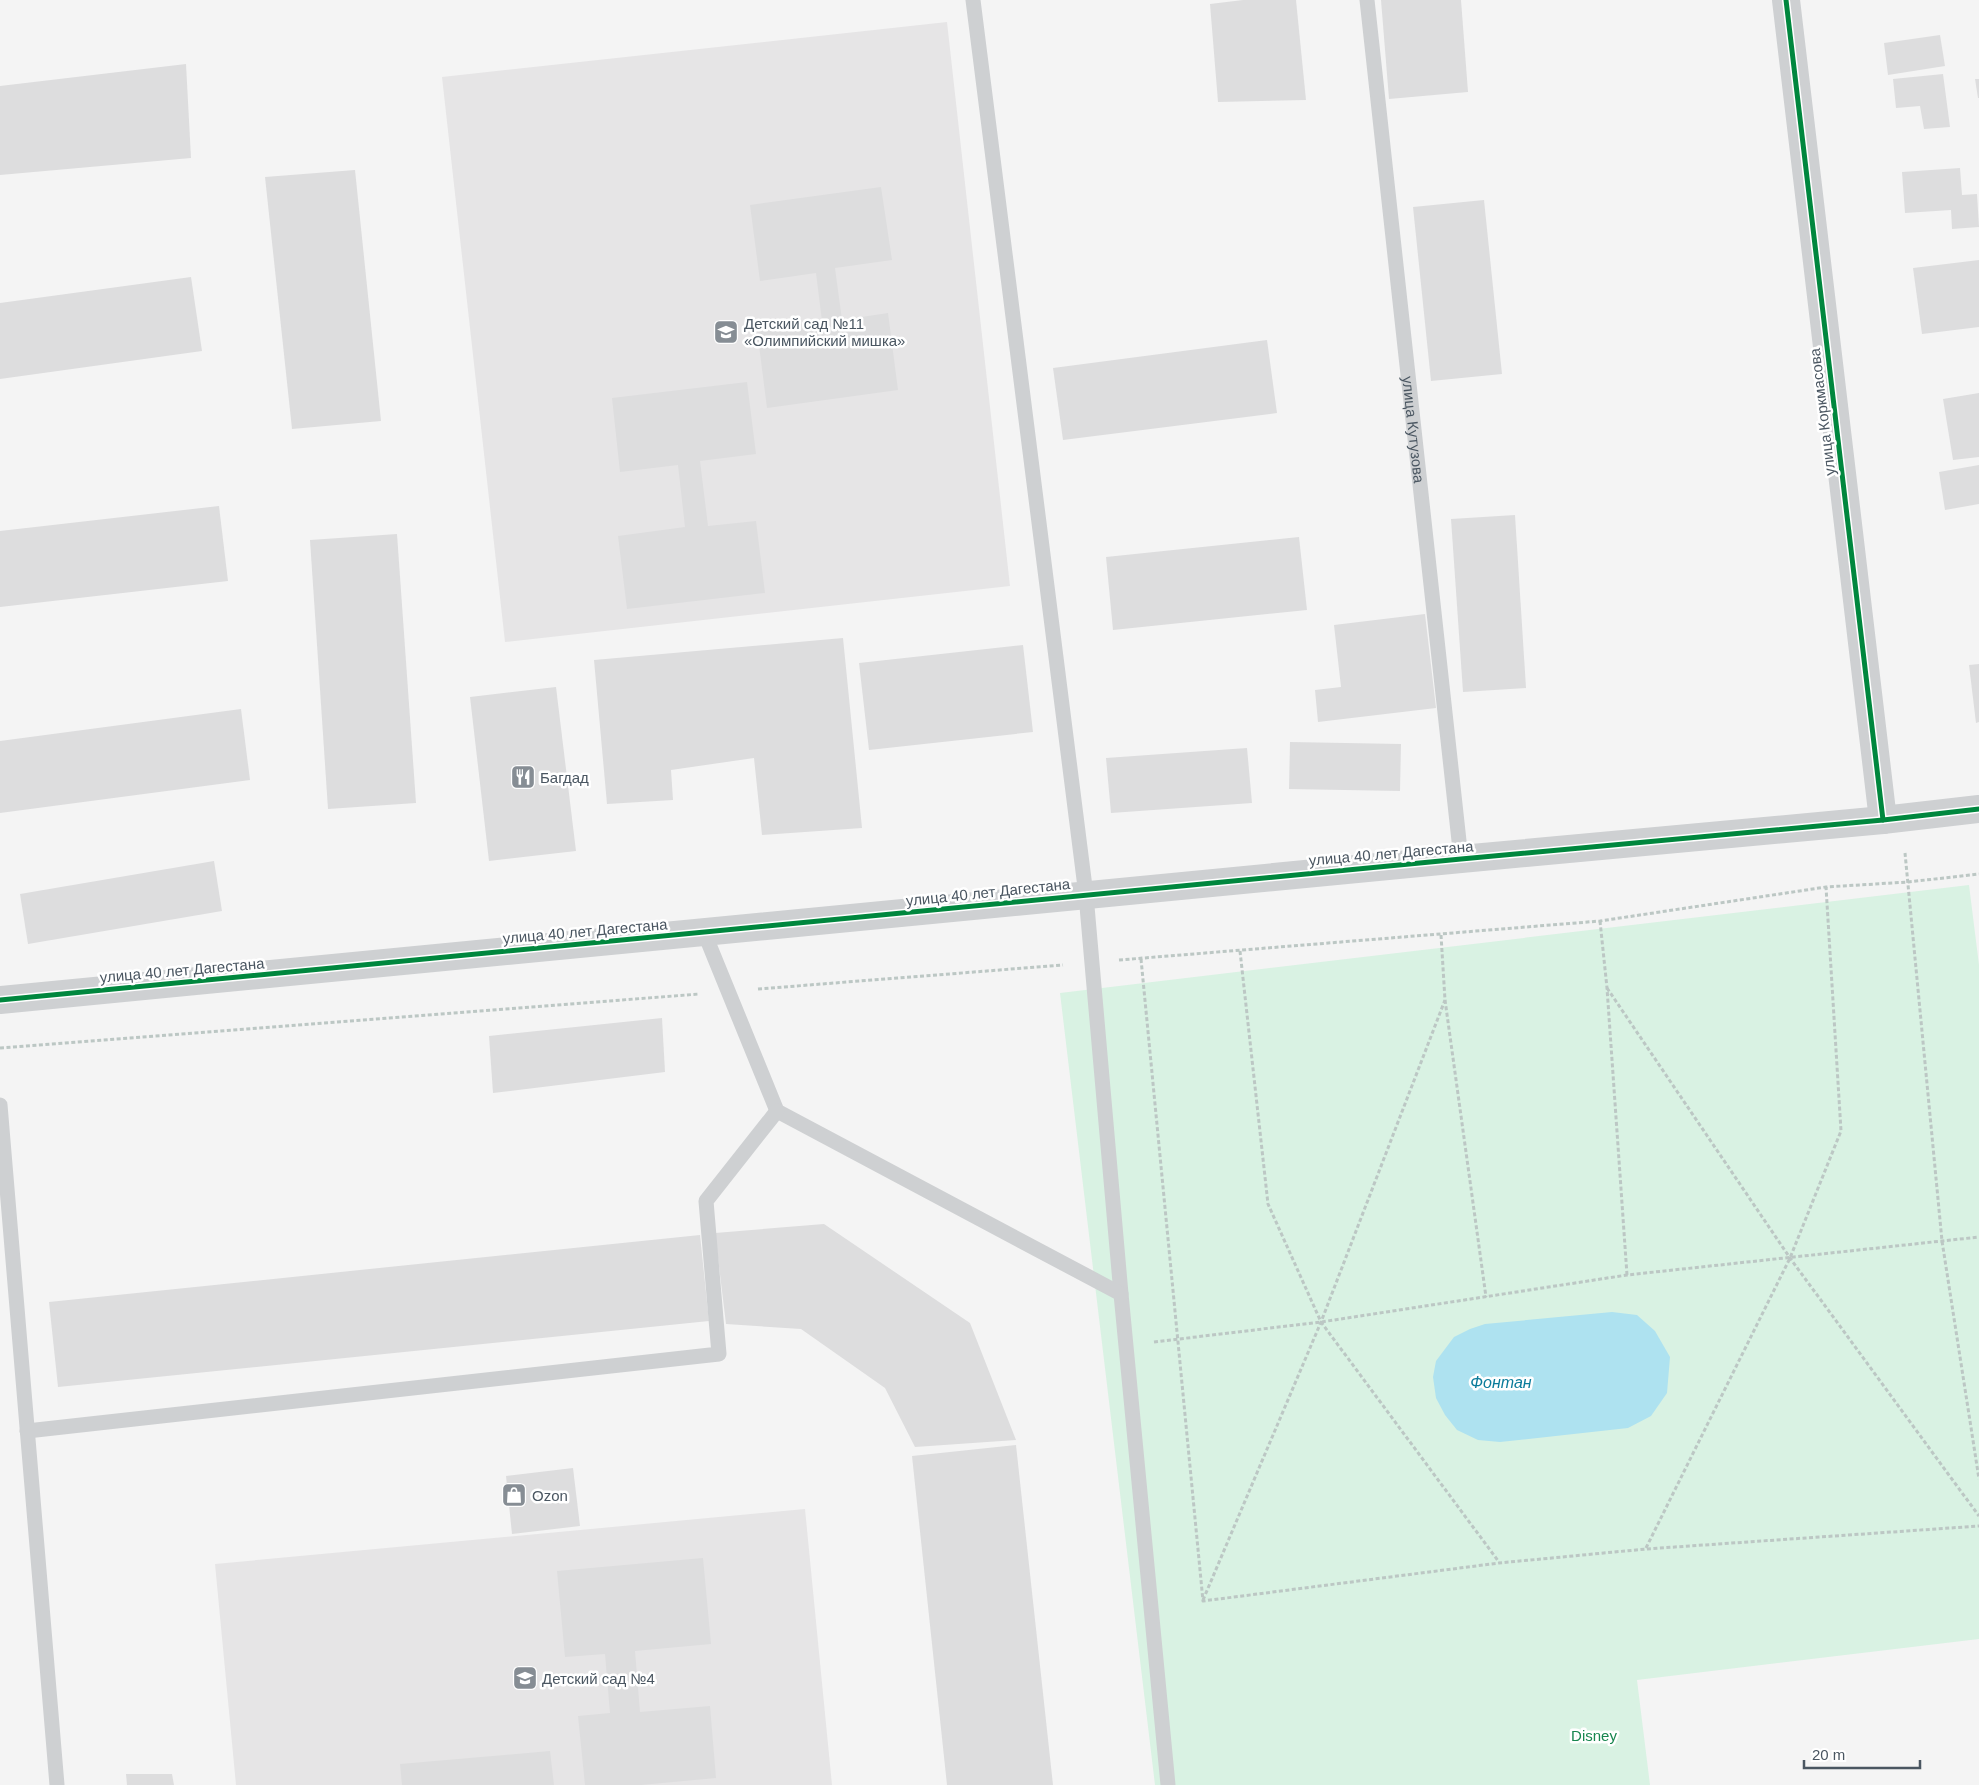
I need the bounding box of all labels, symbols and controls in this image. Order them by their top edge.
place label: Детский сад №11 «Олимпийский мишка» [744,315,905,349]
school or university icon: Детский сад №11 «Олимпийский мишка» [713,319,739,345]
street label: улица Коркмасова [1806,347,1838,477]
street label: улица Кутузова [1400,375,1428,484]
restaurant icon: Багдад [510,764,536,790]
place label: Багдад [540,769,589,786]
street label: улица 40 лет Дагестана [1308,837,1475,869]
street label: улица 40 лет Дагестана [905,875,1072,909]
street label: улица 40 лет Дагестана [502,915,669,947]
street label: улица 40 лет Дагестана [99,954,266,986]
water label: Фонтан [1470,1374,1532,1391]
shop icon: Ozon [501,1482,527,1508]
place label: Ozon [532,1487,568,1504]
school or university icon: Детский сад №4 [512,1665,538,1691]
place label: Детский сад №4 [542,1670,655,1687]
park label: Disney [1571,1727,1617,1744]
scale bar [1804,1738,1920,1770]
text: 20 m [1812,1746,1845,1763]

